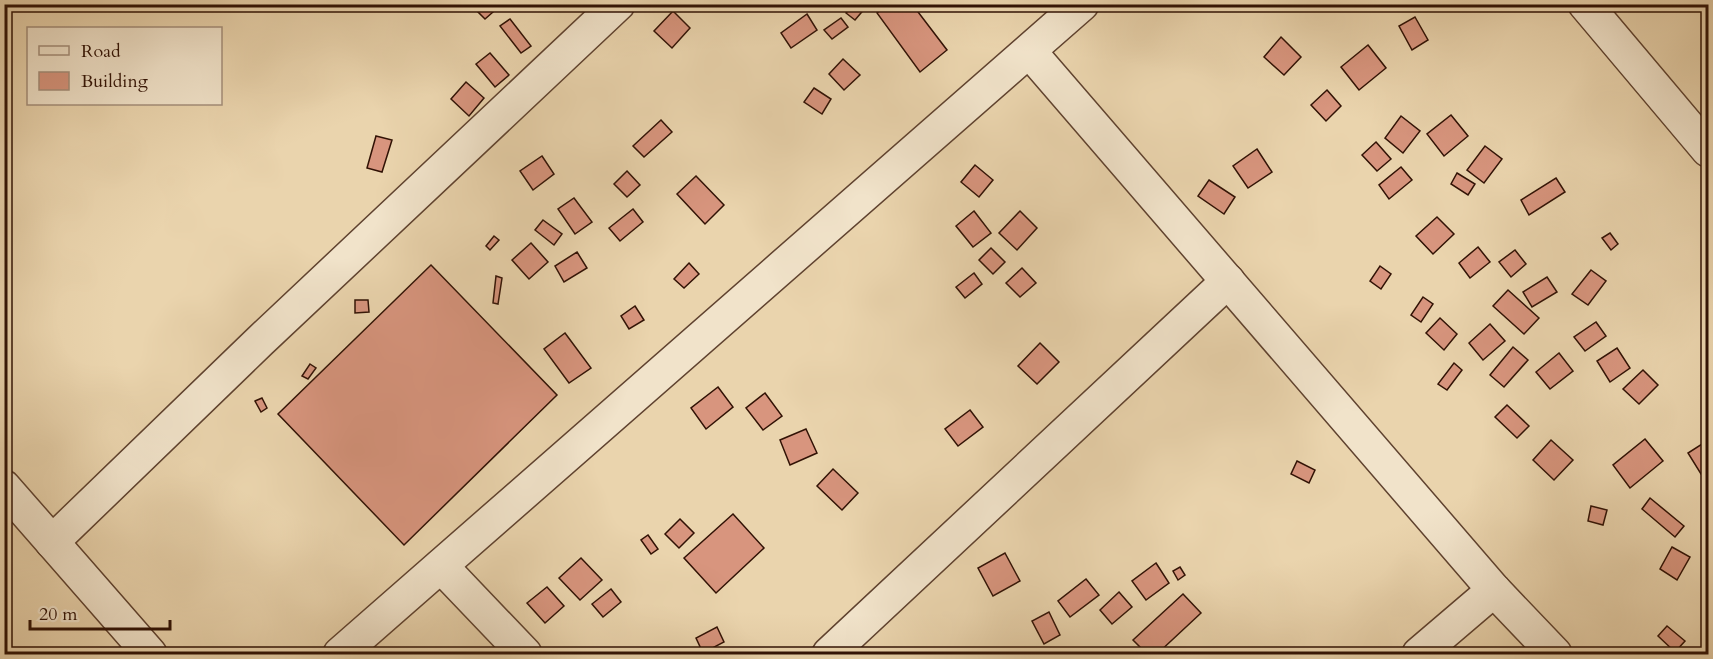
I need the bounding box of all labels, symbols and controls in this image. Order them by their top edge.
legend [27,27,222,105]
text: Road [81,39,121,64]
text: Building [81,69,149,94]
scale bar [30,593,170,631]
text: 20 m [39,602,78,627]

